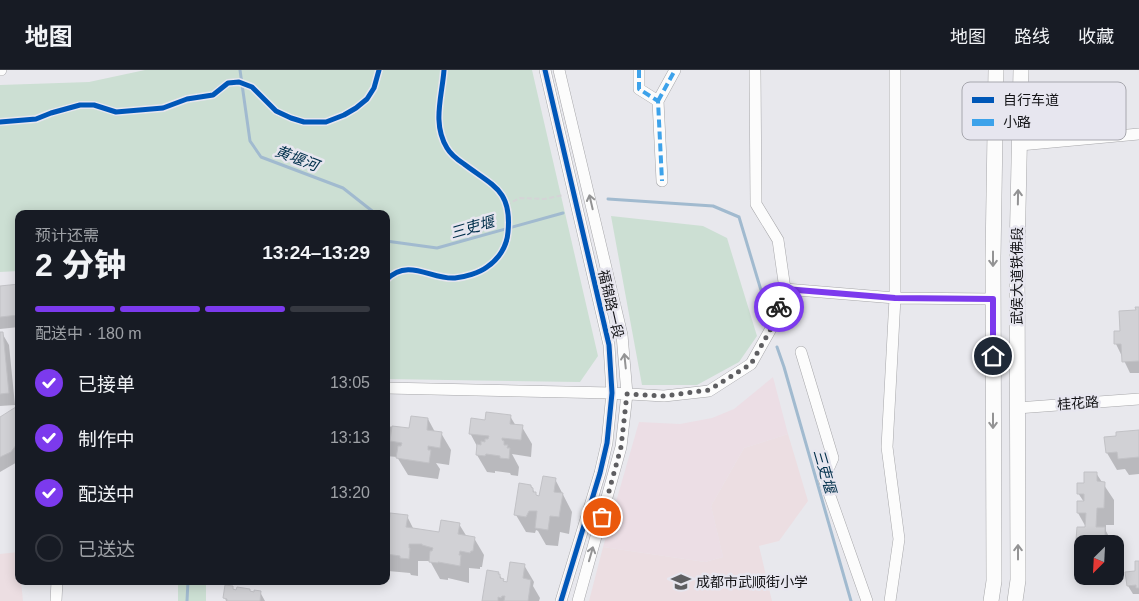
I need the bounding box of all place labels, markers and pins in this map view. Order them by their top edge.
pin [972,335,1014,377]
pin [581,496,623,538]
school or university icon: 成都市武顺街小学 [670,571,692,593]
place label: 成都市武顺街小学 [696,574,808,590]

